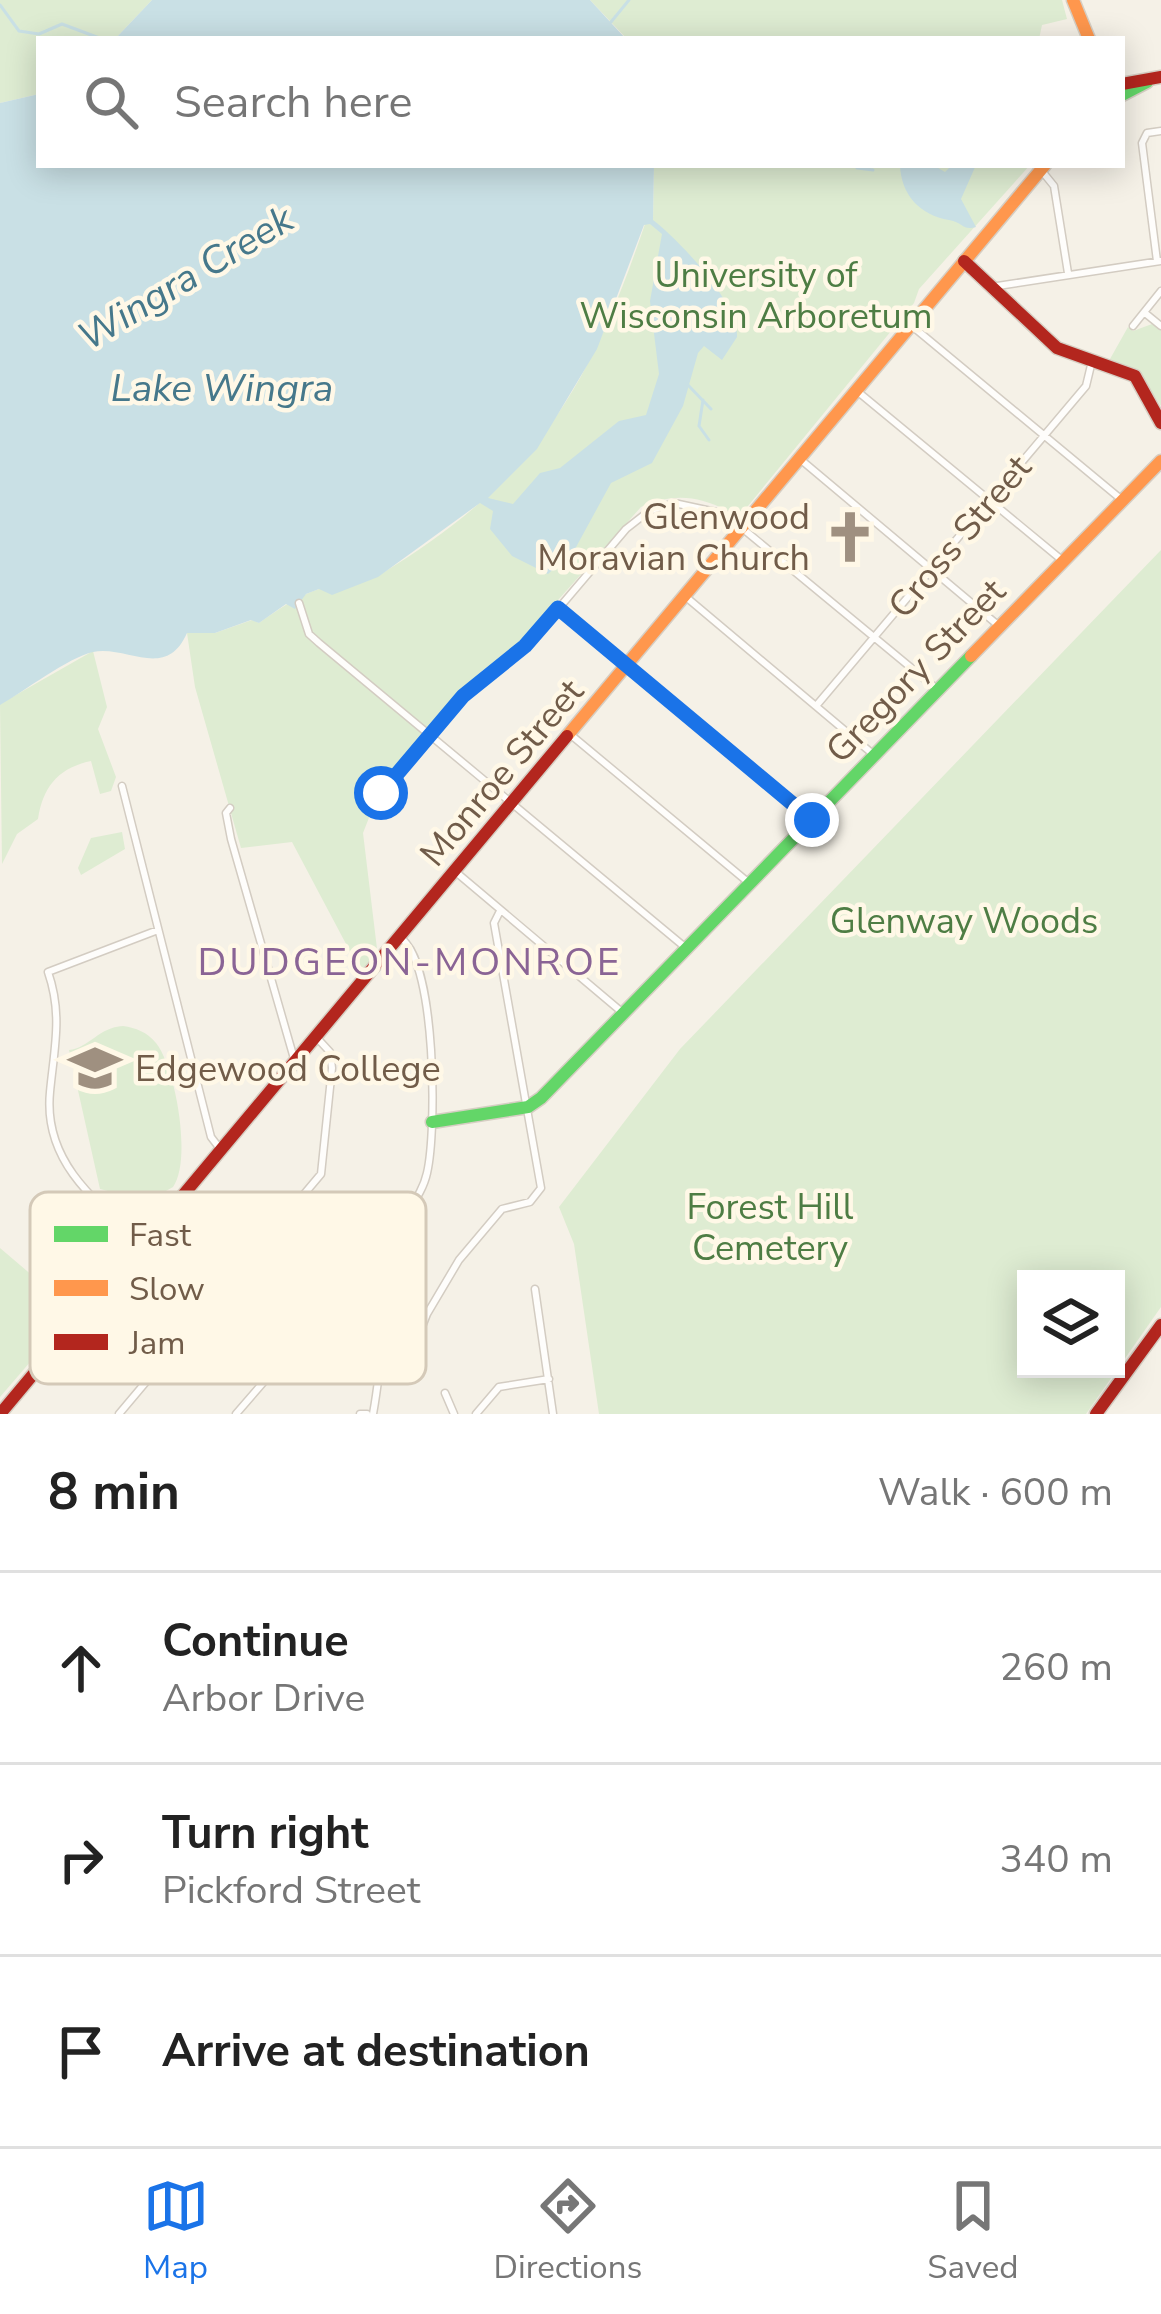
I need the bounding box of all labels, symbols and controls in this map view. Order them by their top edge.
search box [36,36,1125,168]
icon: search [78,69,144,135]
text: Search here [174,72,413,133]
water label: Wingra Creek [68,192,305,363]
park label: University of Wisconsin Arboretum [580,251,933,341]
water label: Lake Wingra [110,362,334,415]
street label: Cross Street [877,445,1043,629]
place label: Glenwood Moravian Church [537,493,810,583]
church icon: Glenwood Moravian Church [821,508,879,566]
street label: Gregory Street [815,568,1017,774]
street label: Monroe Street [409,669,595,877]
route start [354,766,408,820]
route end [785,793,839,847]
park label: Glenway Woods [830,897,1098,946]
district label: DUDGEON-MONROE [197,936,623,989]
school or university icon: Edgewood College [66,1039,124,1097]
place label: Edgewood College [135,1045,441,1094]
park label: Forest Hill Cemetery [687,1183,854,1273]
legend [30,1192,426,1384]
text: Fast [129,1213,192,1258]
text: Slow [129,1267,205,1312]
map controls [1017,1270,1125,1378]
button: layers [1017,1270,1125,1378]
text: Jam [128,1321,185,1366]
text: 8 min [48,1457,180,1527]
text: Walk · 600 m [878,1466,1113,1519]
text: Continue [162,1611,349,1672]
icon: ahead [48,1635,114,1701]
text: 260 m [999,1641,1113,1694]
text: Arbor Drive [162,1672,365,1725]
text: Turn right [162,1803,369,1864]
icon: right [48,1827,114,1893]
text: 340 m [999,1833,1113,1886]
text: Pickford Street [162,1864,420,1917]
icon: arrive [48,2019,114,2085]
text: Arrive at destination [162,2021,590,2082]
tab: Map [143,2173,209,2290]
tab: Directions [494,2173,642,2290]
tab: Saved [927,2173,1018,2290]

